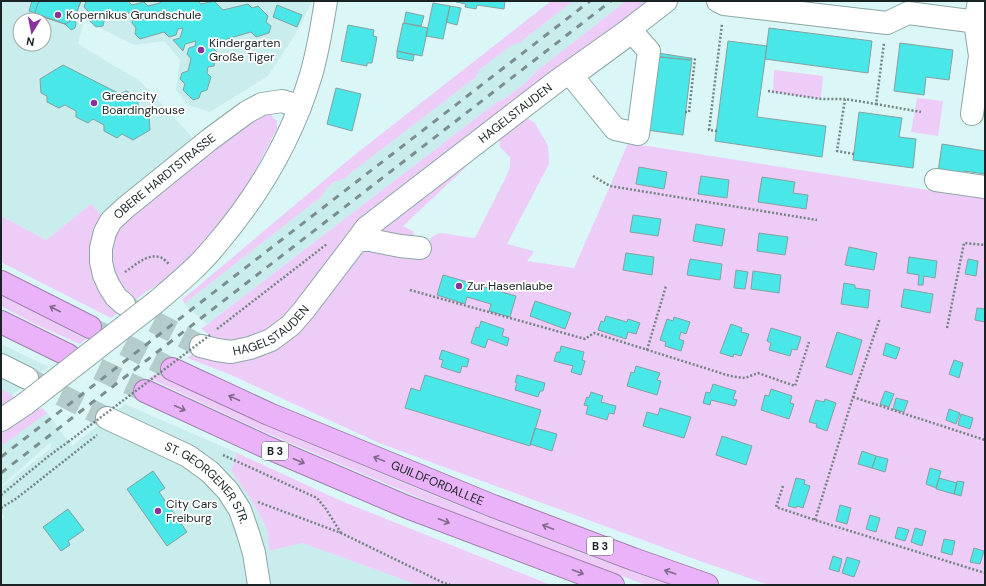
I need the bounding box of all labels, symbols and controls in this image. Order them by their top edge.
place label: Kopernikus Grundschule [66,7,202,23]
marker: Kopernikus Grundschule [53,10,63,20]
north arrow [12,12,52,52]
text: N [25,34,35,49]
place label: Kindergarten Große Tiger [209,35,280,65]
marker: Kindergarten Große Tiger [196,45,206,55]
street label: HAGELSTAUDEN [475,80,555,147]
place label: Greencity Boardinghouse [102,88,185,118]
marker: Greencity Boardinghouse [89,98,99,108]
street label: OBERE HARDTSTRASSE [110,130,219,223]
place label: Zur Hasenlaube [467,278,553,294]
marker: Zur Hasenlaube [454,281,464,291]
street label: HAGELSTAUDEN [231,302,313,359]
one-way arrow [50,305,62,313]
one-way arrow [228,394,240,401]
one-way arrow [174,404,186,412]
street label: ST. GEORGENER STR. [162,438,252,526]
road number: B 3 [262,442,288,460]
one-way arrow [374,454,386,462]
street label: GUILDFORDALLEE [389,457,486,509]
one-way arrow [292,458,304,465]
place label: City Cars Freiburg [166,496,218,526]
marker: City Cars Freiburg [153,506,163,516]
one-way arrow [437,517,449,525]
one-way arrow [543,522,555,530]
road number: B 3 [587,537,613,555]
one-way arrow [664,568,677,575]
one-way arrow [572,569,584,577]

